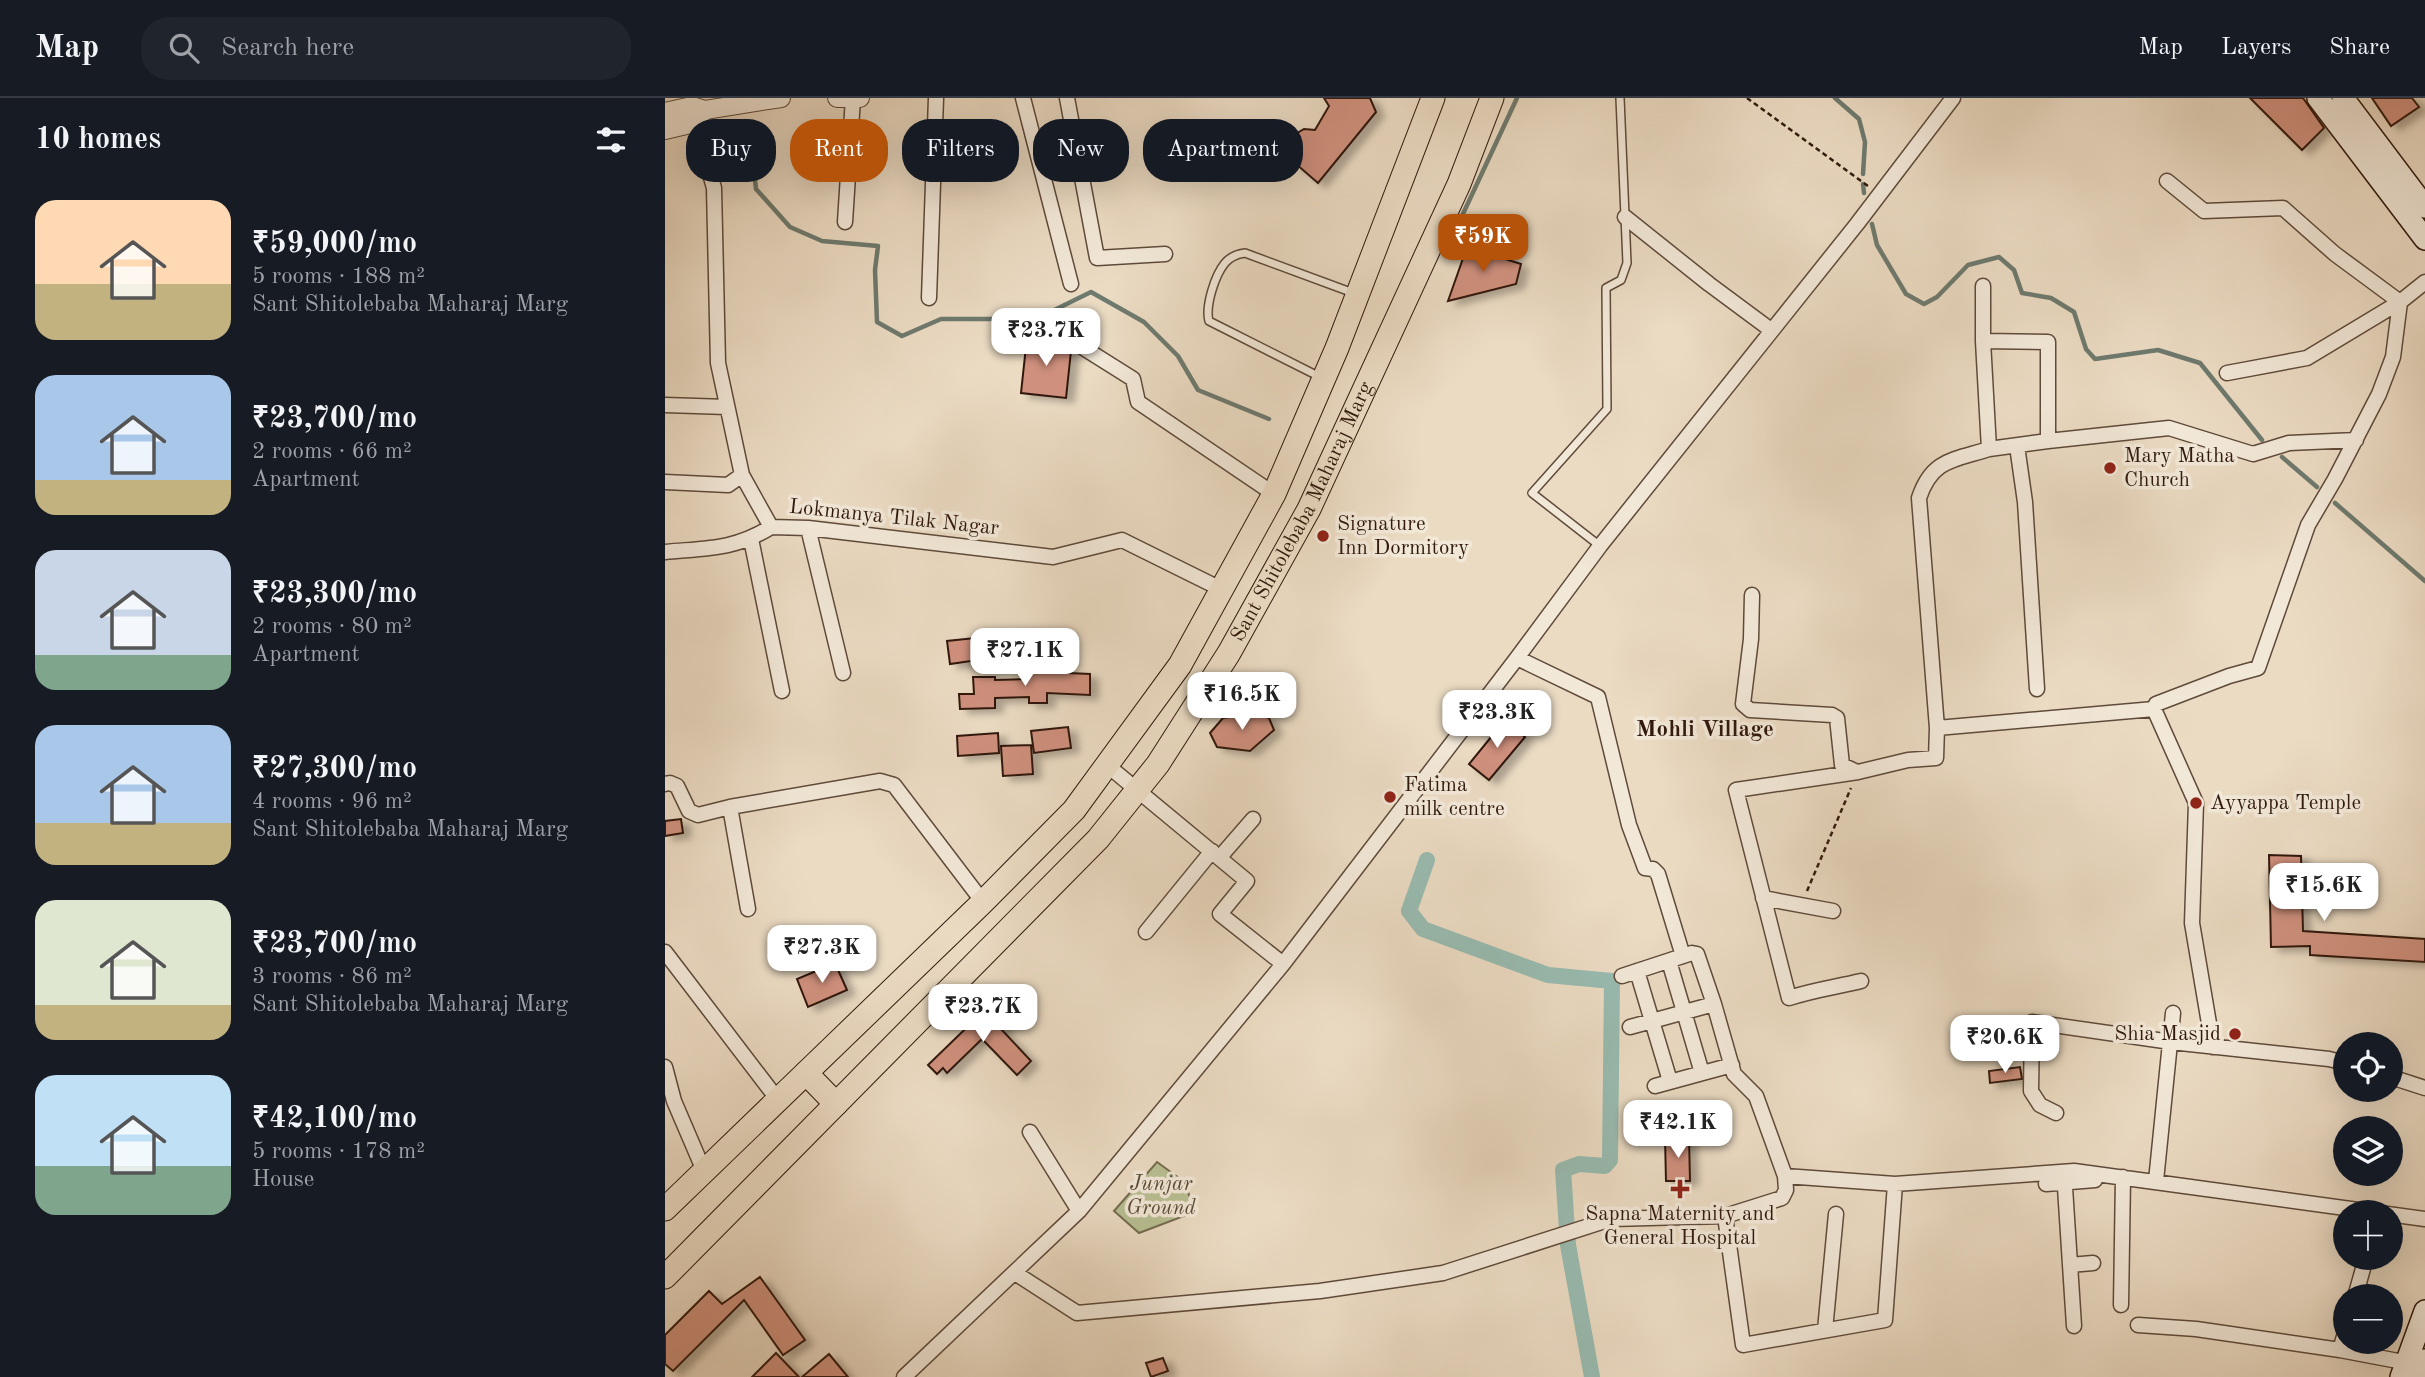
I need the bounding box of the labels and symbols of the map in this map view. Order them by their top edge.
pin: ₹59K [1442,214,1524,274]
pin: ₹23.7K [989,308,1103,368]
street label: Sant Shitolebaba Maharaj Marg [1227,378,1377,645]
place label: Mary Matha Church [2124,446,2235,491]
marker: Mary Matha Church [2102,460,2118,476]
street label: Lokmanya Tilak Nagar [788,497,1000,540]
place label: Signature Inn Dormitory [1337,514,1469,559]
marker: Signature Inn Dormitory [1315,528,1331,544]
pin: ₹27.1K [968,628,1082,688]
pin: ₹16.5K [1185,672,1299,732]
pin: ₹23.3K [1440,690,1554,750]
district label: Mohli Village [1636,718,1774,741]
place label: Fatima milk centre [1404,775,1505,820]
marker: Fatima milk centre [1382,789,1398,805]
place label: Ayyappa Temple [2210,793,2361,814]
marker: Ayyappa Temple [2188,795,2204,811]
pin: ₹15.6K [2267,864,2381,923]
pin: ₹27.3K [765,926,879,985]
pin: ₹23.7K [926,984,1040,1044]
pin: ₹20.6K [1948,1016,2062,1075]
place label: Shia Masjid [2114,1024,2221,1045]
marker: Shia Masjid [2227,1026,2243,1042]
pin: ₹42.1K [1621,1100,1735,1160]
park label: Junjar Ground [1126,1174,1197,1219]
marker: Sapna Maternity and General Hospital [1670,1179,1690,1199]
place label: Sapna Maternity and General Hospital [1585,1204,1775,1249]

